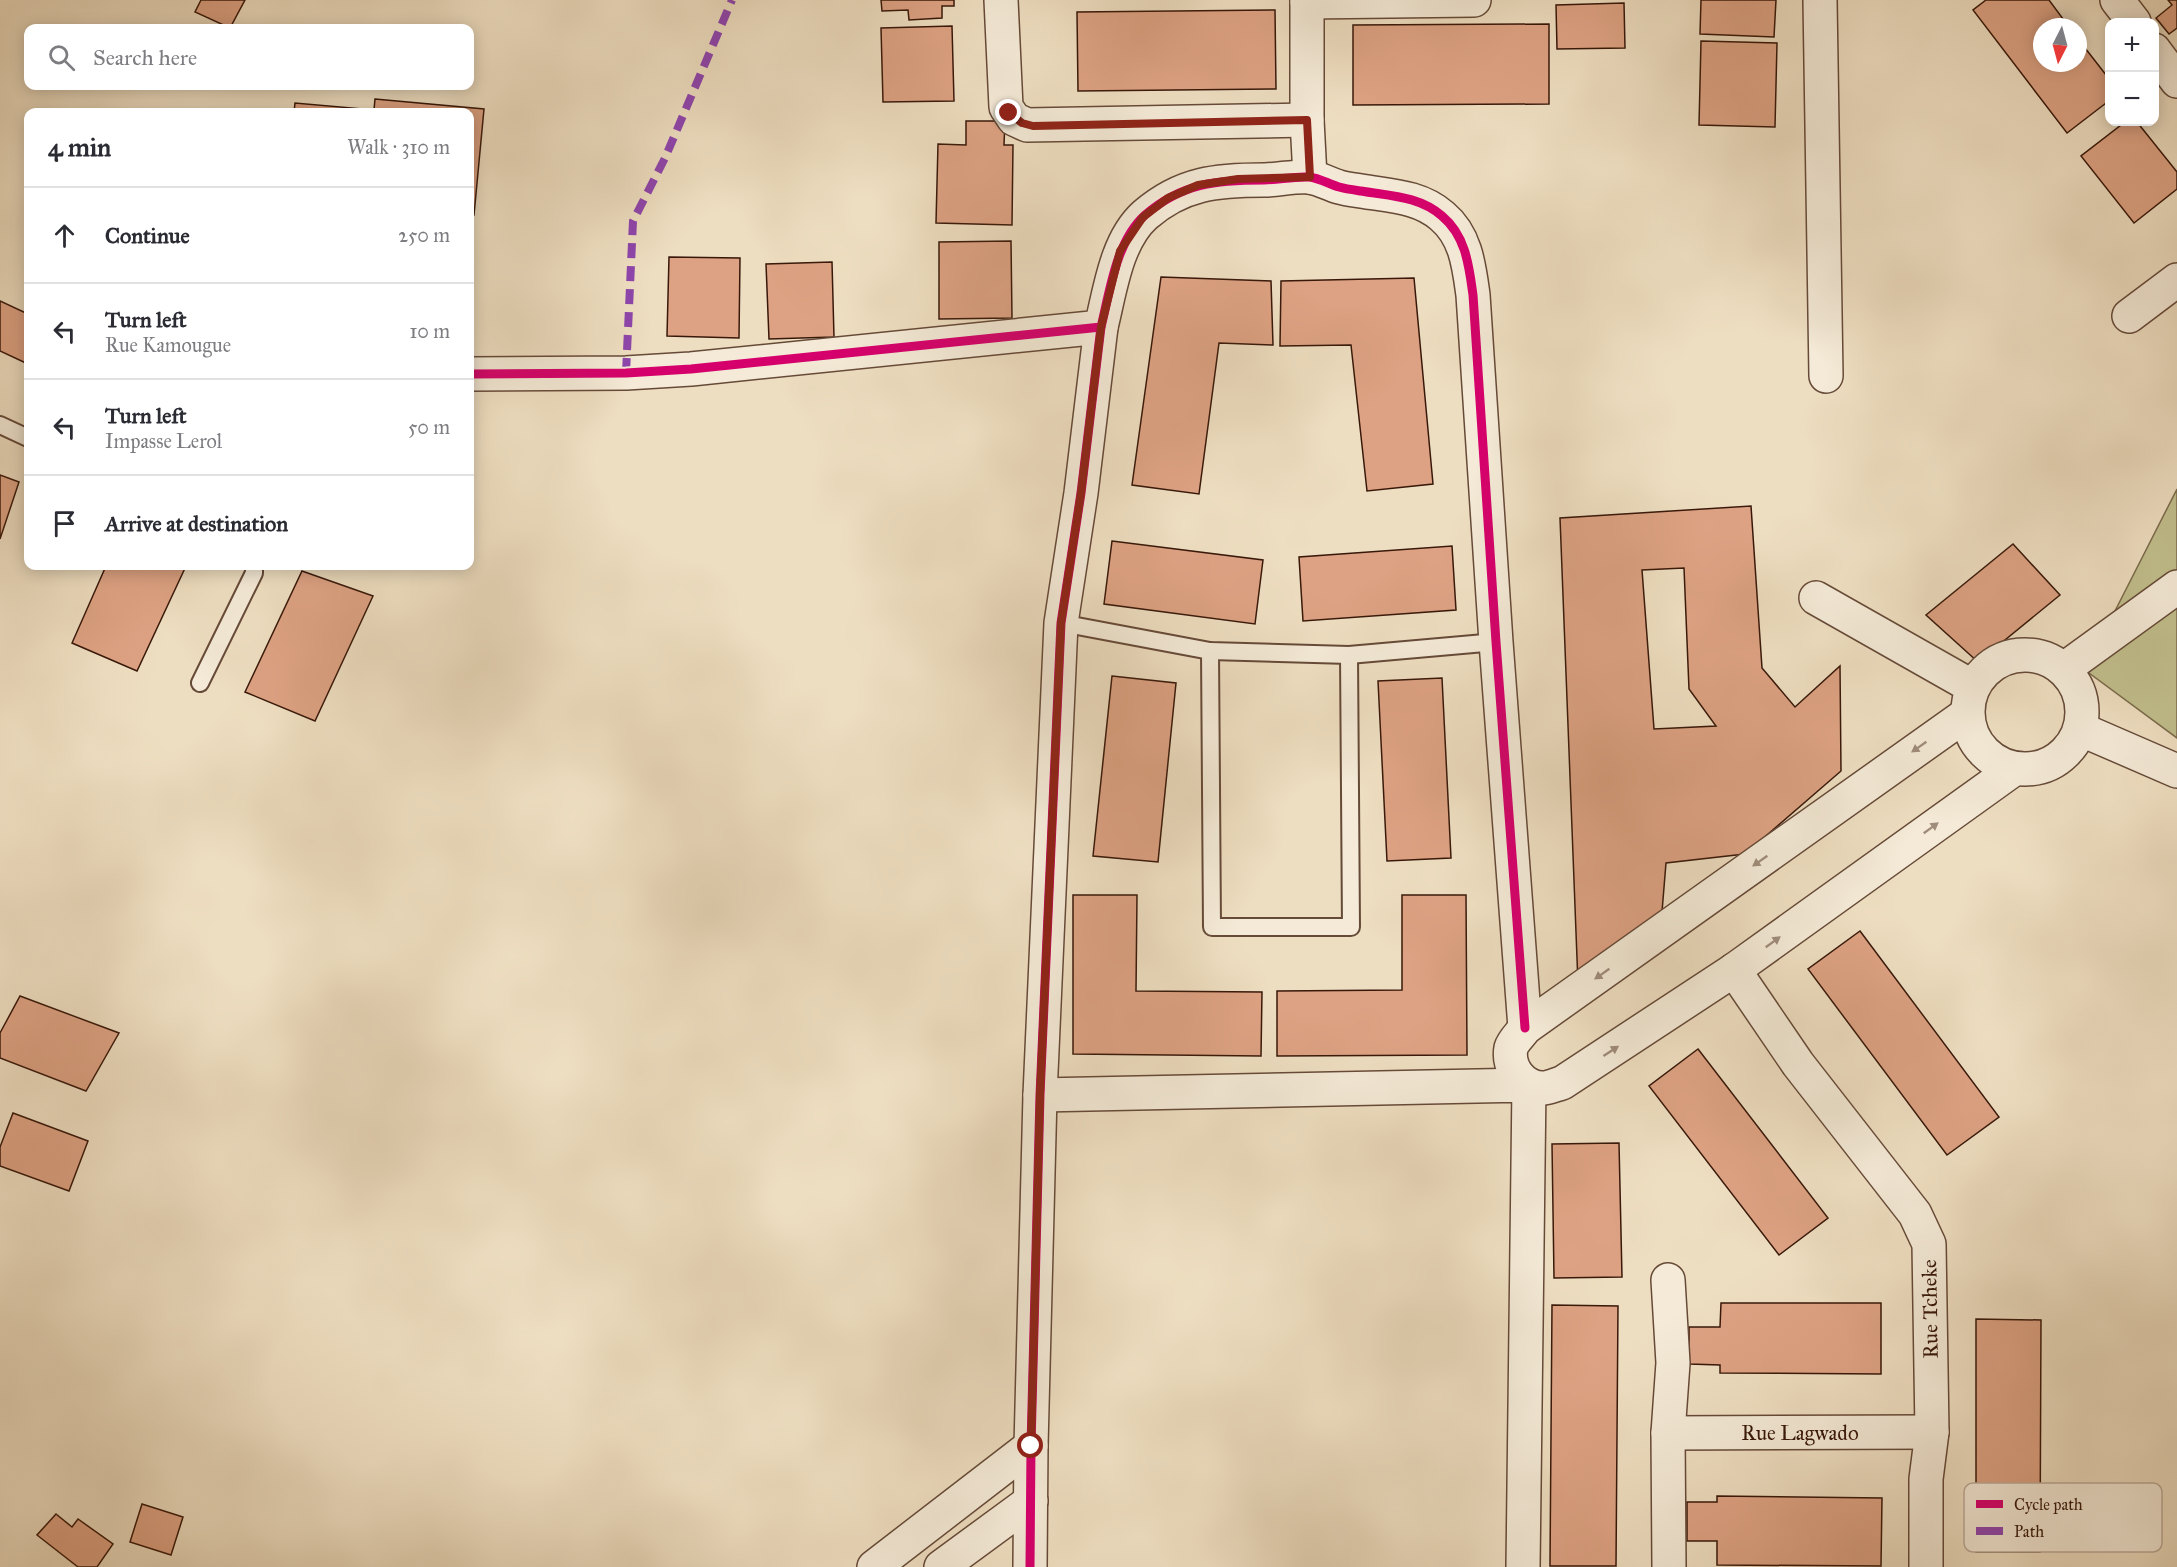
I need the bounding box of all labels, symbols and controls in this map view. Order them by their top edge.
north arrow [2033,18,2087,72]
map controls [2105,18,2159,126]
button: + [2105,18,2159,72]
search box [24,24,474,90]
icon: search [45,41,78,74]
text: Search here [93,44,197,71]
button: − [2105,72,2159,126]
route end [995,99,1021,125]
text: 4 min [48,131,111,163]
text: Walk · 310 m [347,135,450,159]
icon: ahead [48,219,81,252]
text: Continue [105,222,190,249]
text: 250 m [398,223,450,247]
text: Turn left [105,306,187,333]
icon: left [48,315,81,348]
text: 10 m [409,319,450,343]
text: Rue Kamougue [105,333,231,357]
text: Turn left [105,402,187,429]
icon: left [48,411,81,444]
text: 50 m [408,415,450,439]
text: Impasse Lerol [105,429,222,453]
icon: arrive [48,507,81,540]
text: Arrive at destination [105,510,288,537]
one-way arrow [1912,741,1927,753]
one-way arrow [1923,822,1939,834]
one-way arrow [1753,854,1768,866]
one-way arrow [1765,936,1781,948]
one-way arrow [1594,967,1609,979]
one-way arrow [1603,1045,1619,1056]
street label: Rue Tcheke [1916,1259,1944,1359]
street label: Rue Lagwado [1741,1420,1859,1446]
route start [1017,1432,1043,1458]
legend [1964,1483,2162,1552]
text: Cycle path [2014,1495,2083,1514]
text: Path [2014,1522,2044,1541]

